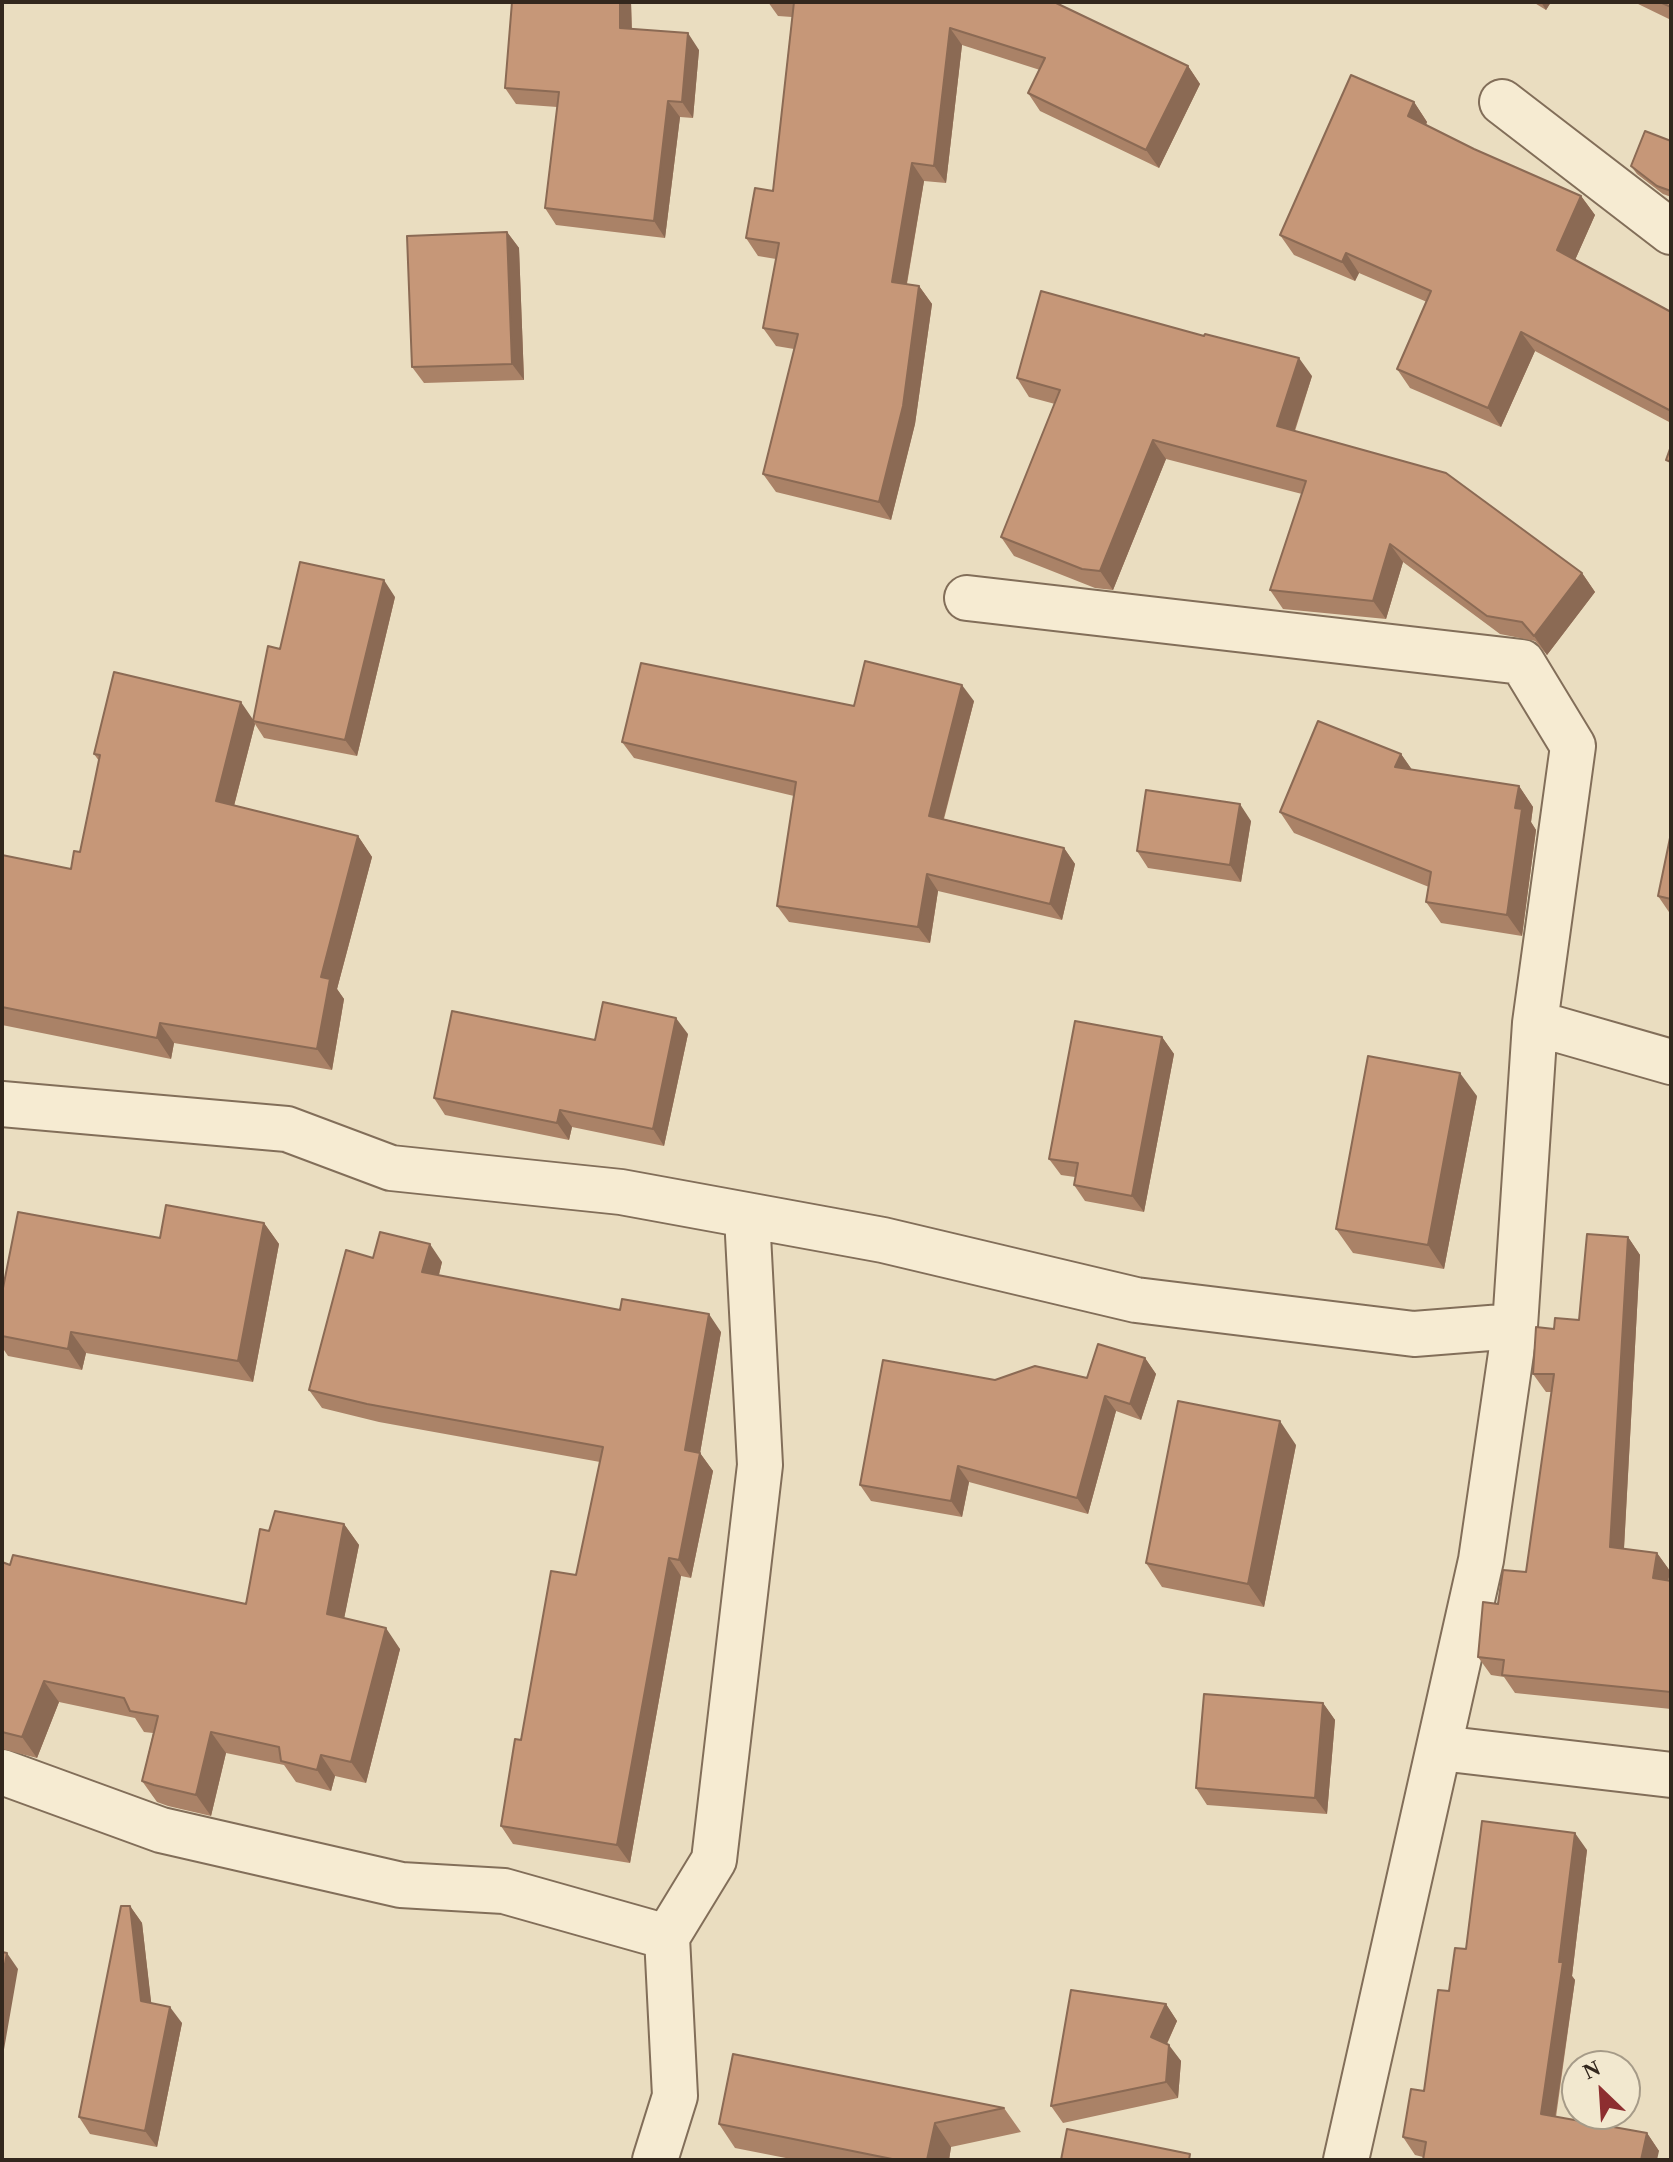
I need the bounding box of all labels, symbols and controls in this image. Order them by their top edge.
north arrow [1561,2050,1641,2130]
text: N [1579,2055,1604,2084]

